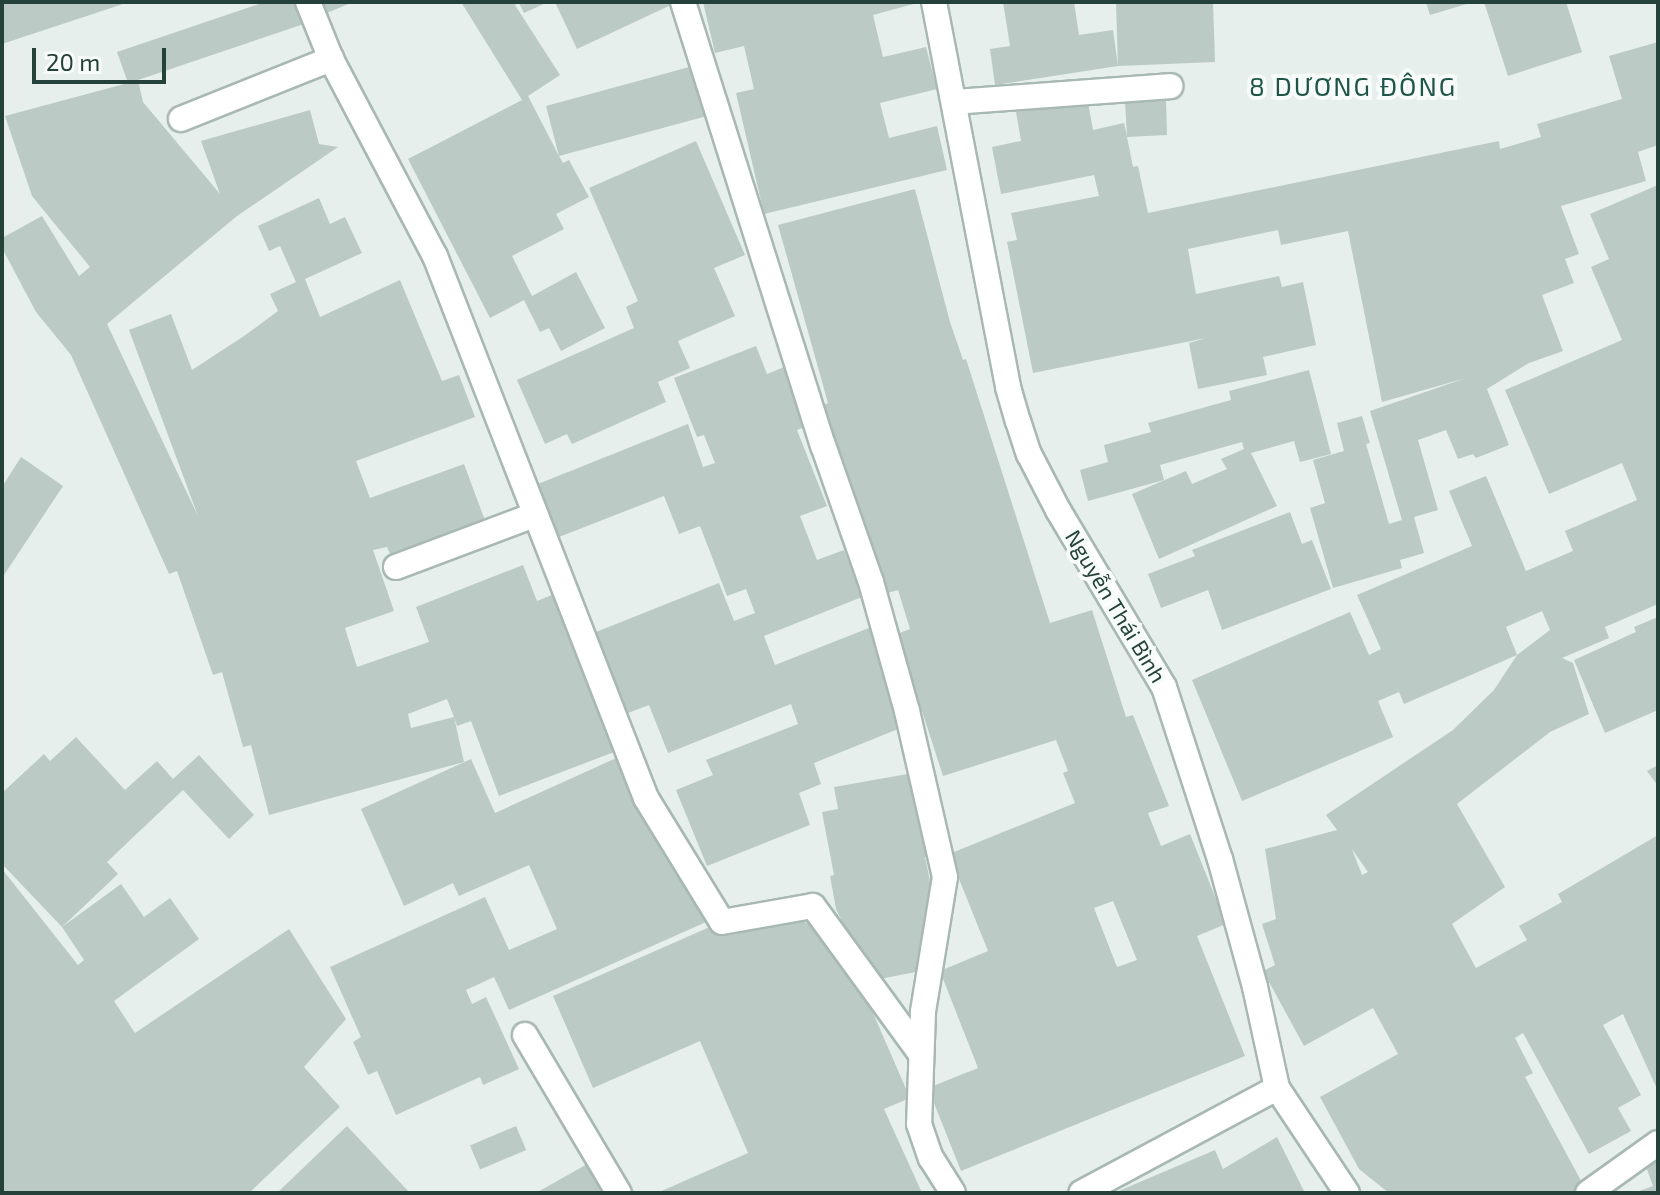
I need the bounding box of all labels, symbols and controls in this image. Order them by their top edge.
scale bar [36,32,170,82]
text: 20 m [46,47,100,76]
district label: 8 DƯƠNG ĐÔNG [1249,70,1457,102]
street label: Nguyễn Thái Bình [1060,525,1172,687]

